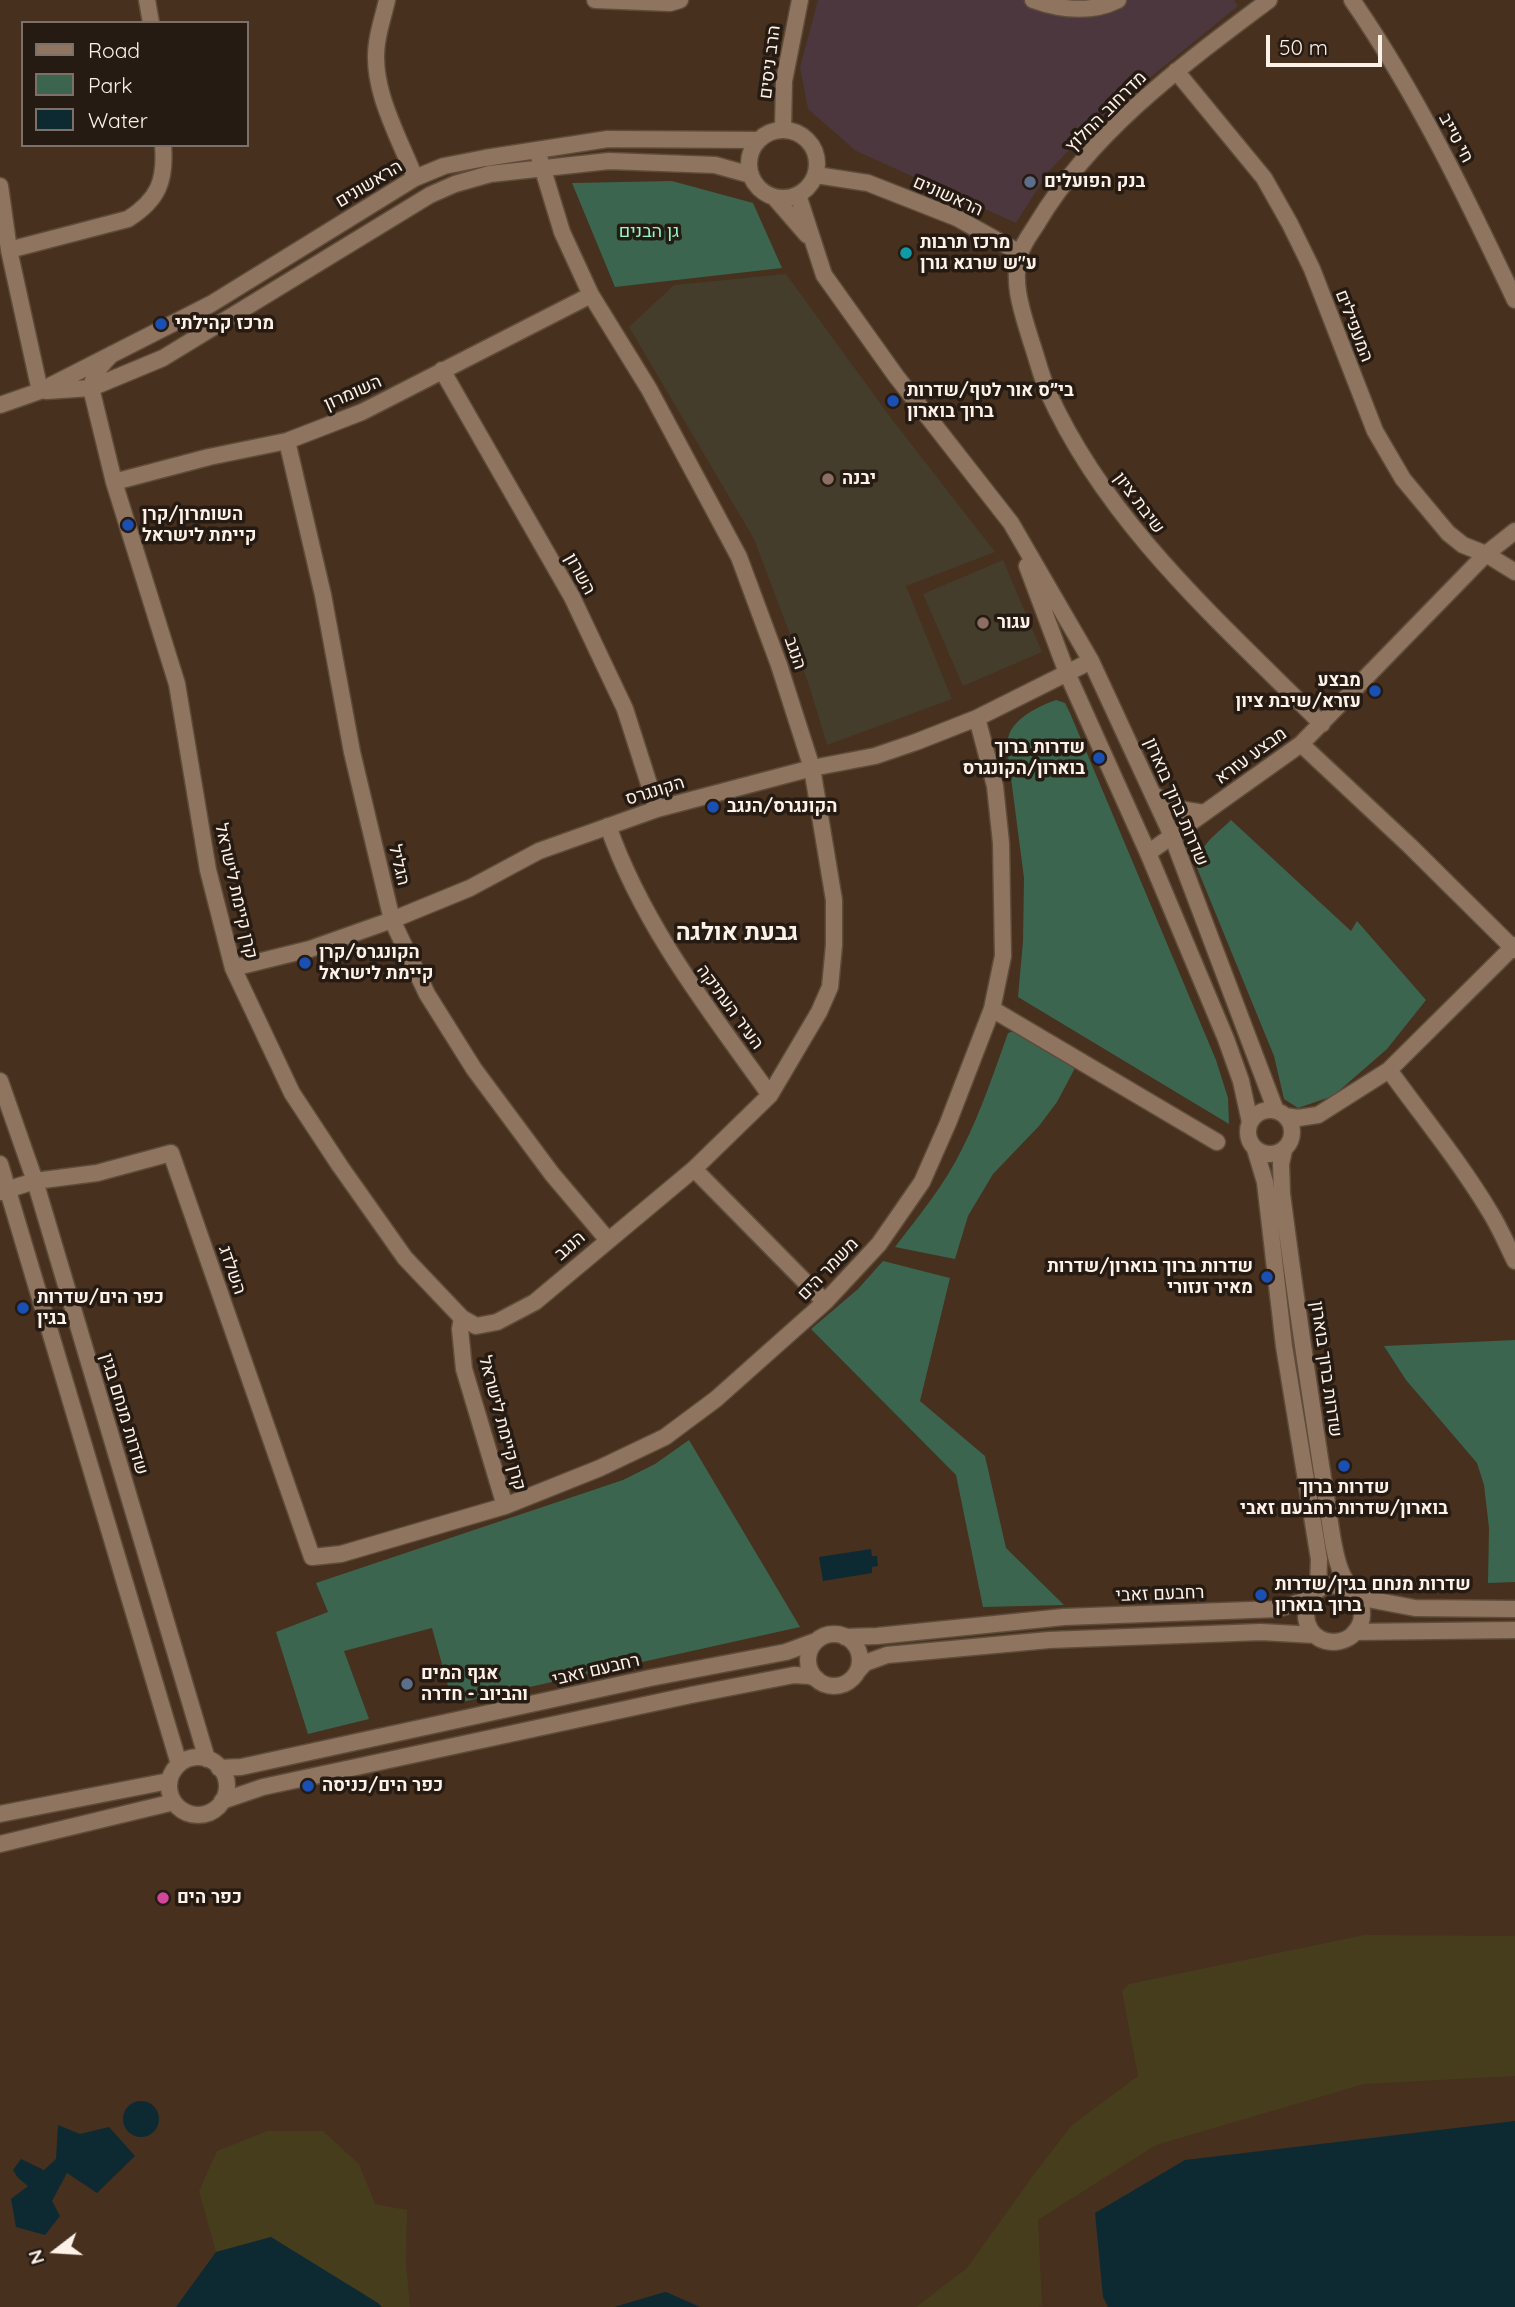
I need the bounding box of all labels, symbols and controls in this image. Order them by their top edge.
legend [21,21,248,147]
scale bar [1270,21,1386,65]
street label: הרב ניסים [755,24,785,100]
text: 50 m [1279,34,1328,60]
text: Road [88,37,140,63]
street label: מדרחוב החלוץ [1061,67,1151,157]
text: Park [88,72,132,98]
text: Water [88,107,148,133]
street label: חי טייב [1434,110,1478,166]
street label: הראשונים [332,156,406,212]
street label: הראשונים [910,171,986,221]
place label: בנק הפועלים [1044,171,1145,193]
marker: בנק הפועלים [1022,174,1038,190]
park label: גן הבנים [619,221,679,243]
place label: מרכז תרבות ע"ש שרגא גורן [920,232,1037,274]
marker: מרכז תרבות ע"ש שרגא גורן [898,245,914,261]
street label: המעפילים [1330,287,1378,365]
place label: מרכז קהילתי [175,313,274,335]
marker: מרכז קהילתי [153,316,169,332]
street label: השומרון [321,371,385,415]
place label: בי״ס אור לטף/שדרות ברוך בוארון [907,380,1074,422]
marker: בי״ס אור לטף/שדרות ברוך בוארון [885,393,901,409]
place label: יבנה [842,468,876,490]
street label: שיבת ציון [1109,468,1169,538]
marker: יבנה [820,471,836,487]
place label: השומרון/קרן קיימת לישראל [142,504,257,546]
marker: השומרון/קרן קיימת לישראל [120,517,136,533]
street label: השרון [560,549,600,599]
place label: עגור [997,612,1031,634]
marker: עגור [975,615,991,631]
street label: הנגב [779,634,811,672]
place label: מבצע עזרא/שיבת ציון [1236,670,1361,712]
marker: מבצע עזרא/שיבת ציון [1367,683,1383,699]
street label: מבצע עזרא [1211,723,1291,789]
street label: שדרות ברוך בוארון [1139,735,1213,869]
place label: שדרות ברוך בוארון/הקונגרס [963,737,1085,780]
marker: שדרות ברוך בוארון/הקונגרס [1091,750,1107,766]
street label: הקונגרס [623,772,687,810]
place label: הקונגרס/הנגב [727,796,837,818]
marker: הקונגרס/הנגב [705,799,721,815]
street label: קרן קיימת לישראל [210,821,262,961]
street label: הגליל [384,842,414,888]
district label: גבעת אולגה [676,919,798,947]
place label: הקונגרס/קרן קיימת לישראל [319,942,434,984]
marker: הקונגרס/קרן קיימת לישראל [297,955,313,971]
street label: העיר העתיקה [692,960,768,1054]
street label: הנגב [550,1227,590,1265]
street label: משמר הים [793,1233,863,1305]
street label: השלדג [214,1243,250,1297]
place label: שדרות ברוך בוארון/שדרות מאיר זנזורי [1047,1256,1253,1298]
marker: שדרות ברוך בוארון/שדרות מאיר זנזורי [1259,1269,1275,1285]
place label: כפר הים/שדרות בגין [37,1287,164,1330]
marker: כפר הים/שדרות בגין [15,1300,31,1316]
street label: שדרות ברוך בוארון [1306,1300,1346,1438]
street label: שדרות מנחם בגין [95,1350,153,1478]
street label: קרן קיימת לישראל [474,1353,530,1493]
marker: שדרות ברוך בוארון/שדרות רחבעם זאבי [1336,1458,1352,1474]
place label: שדרות ברוך בוארון/שדרות רחבעם זאבי [1240,1477,1448,1520]
place label: שדרות מנחם בגין/שדרות ברוך בוארון [1275,1574,1471,1616]
street label: רחבעם זאבי [1115,1582,1205,1606]
marker: שדרות מנחם בגין/שדרות ברוך בוארון [1253,1587,1269,1603]
street label: רחבעם זאבי [550,1649,642,1691]
place label: אגף המים והביוב - חדרה [421,1663,528,1706]
marker: אגף המים והביוב - חדרה [399,1676,415,1692]
place label: כפר הים/כניסה [322,1775,443,1797]
marker: כפר הים/כניסה [300,1778,316,1794]
place label: כפר הים [177,1887,242,1909]
marker: כפר הים [155,1890,171,1906]
north arrow [21,2216,91,2286]
text: N [22,2247,49,2267]

